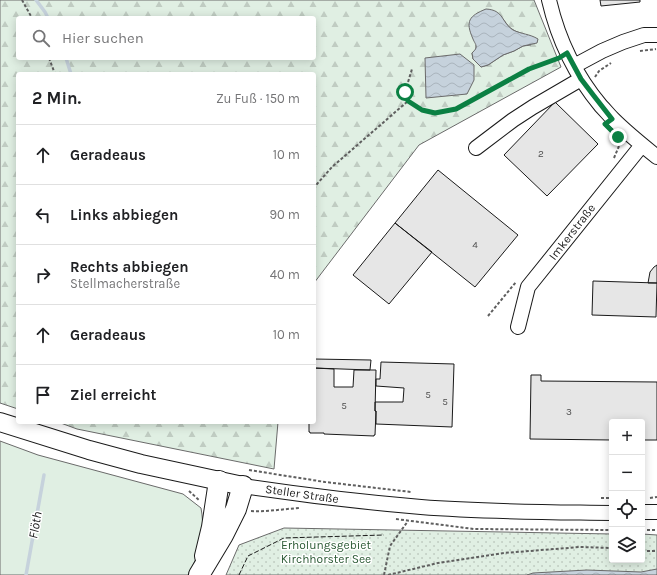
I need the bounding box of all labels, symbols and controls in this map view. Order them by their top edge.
search box [16,16,316,60]
icon: search [30,27,52,49]
text: Hier suchen [62,29,144,47]
route start [396,83,414,101]
text: 2 Min. [32,88,81,108]
text: Zu Fuß · 150 m [216,91,300,106]
route end [609,128,627,146]
icon: ahead [32,144,54,166]
text: Geradeaus [70,146,146,164]
text: 10 m [273,147,300,162]
house number: 2 [538,148,544,160]
street label: Imkerstraße [546,201,598,263]
icon: left [32,204,54,226]
text: Links abbiegen [70,206,178,224]
text: 90 m [269,207,300,222]
house number: 4 [472,239,478,251]
text: Rechts abbiegen [70,258,189,276]
icon: right [32,264,54,286]
text: 40 m [270,267,300,282]
text: Stellmacherstraße [70,276,180,291]
icon: ahead [32,324,54,346]
text: Geradeaus [70,326,146,344]
text: 10 m [273,327,300,342]
icon: arrive [32,384,54,406]
text: Ziel erreicht [70,386,156,404]
house number: 5 [425,389,431,401]
house number: 5 [442,396,448,408]
house number: 5 [341,400,347,412]
house number: 3 [566,406,572,418]
map controls [609,419,645,563]
button: + [609,419,645,455]
button: − [609,455,645,491]
street label: Steller Straße [264,482,340,506]
button: locate [609,491,645,527]
water label: Flöth [25,510,45,540]
button: layers [609,527,645,563]
park label: Erholungsgebiet Kirchhorster See [281,538,372,566]

